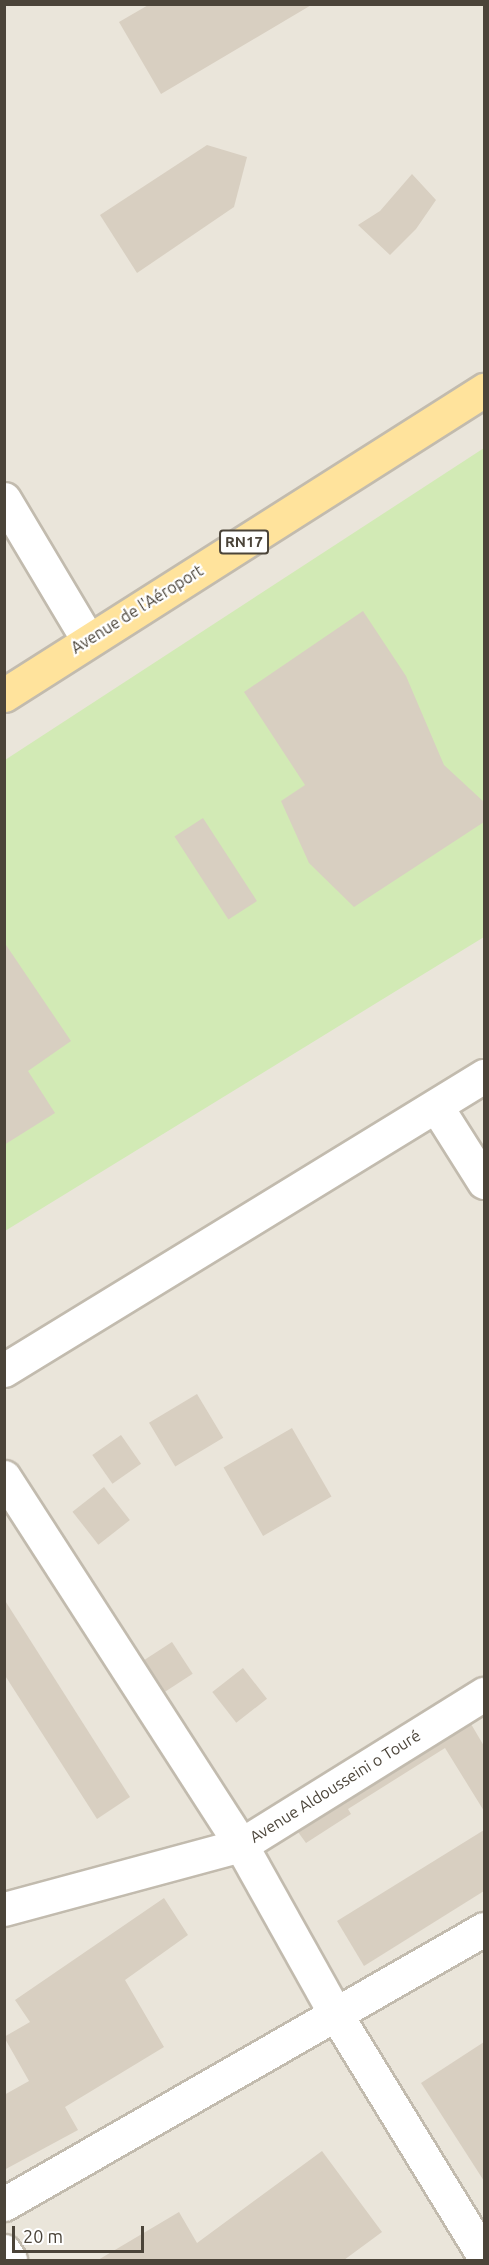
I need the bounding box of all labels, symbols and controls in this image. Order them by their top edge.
road number: RN17 [218,530,270,554]
street label: Avenue de l'Aéroport [67,561,207,657]
street label: Avenue Aldousseini o Touré [246,1725,424,1847]
scale bar [15,2214,147,2252]
text: 20 m [23,2226,63,2246]

